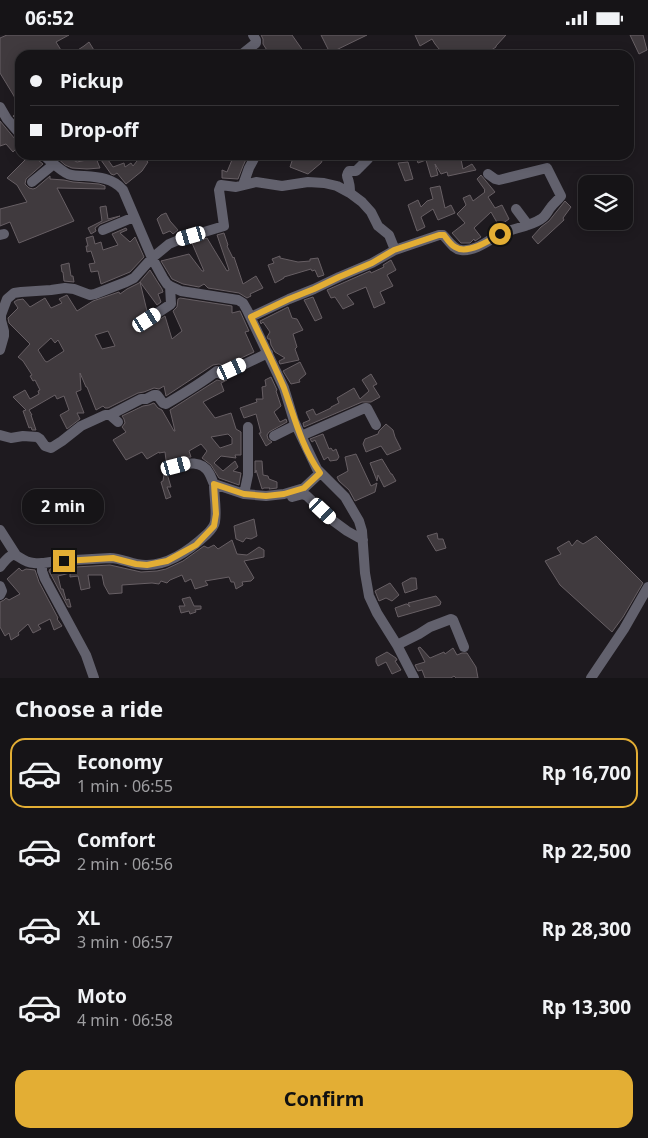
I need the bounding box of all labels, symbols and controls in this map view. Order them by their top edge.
text: 06:52 [25,5,74,31]
text: Pickup [60,68,123,94]
text: Drop-off [60,117,139,143]
map controls [578,175,633,230]
button: layers [578,175,633,230]
route start [489,223,511,245]
car [174,225,207,247]
car [130,306,163,334]
car [215,356,248,382]
car [159,455,192,477]
callout: 2 min [23,489,105,523]
text: 2 min [41,495,85,517]
car [306,495,339,527]
route end [53,550,75,572]
text: Choose a ride [15,693,163,723]
text: Economy [77,749,163,775]
icon: car [17,751,62,796]
text: Rp 16,700 [542,760,631,786]
text: 1 min · 06:55 [77,775,173,797]
text: Comfort [77,827,156,853]
icon: car [17,829,62,874]
text: Rp 22,500 [542,838,631,864]
text: 2 min · 06:56 [77,853,173,875]
text: XL [77,905,100,931]
icon: car [17,907,62,952]
text: Rp 28,300 [542,916,631,942]
text: 3 min · 06:57 [77,931,173,953]
text: Moto [77,983,127,1009]
icon: car [17,985,62,1030]
text: Rp 13,300 [542,994,631,1020]
text: 4 min · 06:58 [77,1009,173,1031]
button: Confirm [15,1070,633,1128]

